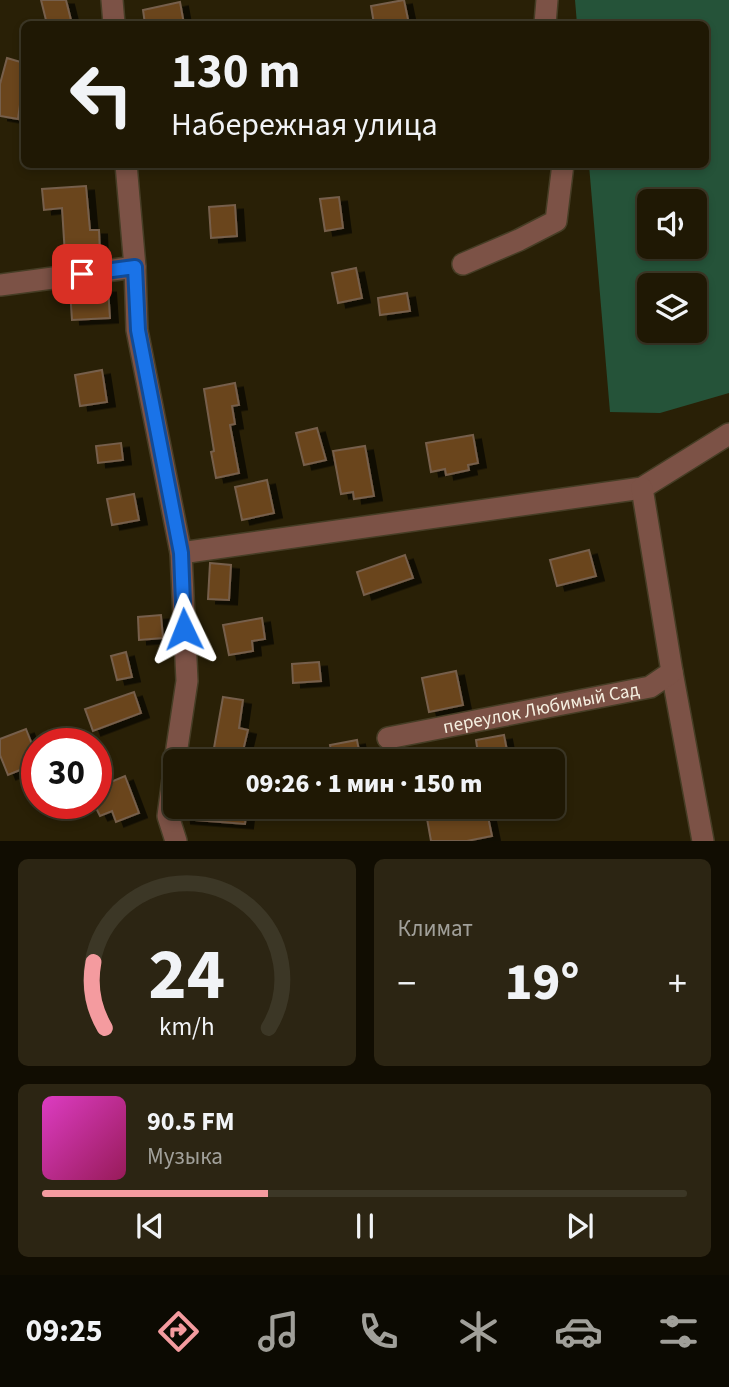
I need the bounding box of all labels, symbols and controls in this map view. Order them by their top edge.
text: 130 m [171,37,300,107]
icon: left [56,49,147,140]
text: Набережная улица [171,102,438,148]
map controls [637,189,707,343]
button: sound [637,189,707,259]
pin [52,244,112,304]
icon: arrive [63,255,101,293]
button: layers [637,273,707,343]
position arrow [147,592,221,666]
street label: переулок Любимый Сад [441,676,642,741]
speed limit sign: 30 [21,728,112,819]
text: 09:26 · 1 мин · 150 m [246,765,482,802]
text: Климат [398,912,473,945]
text: 24 [148,924,225,1028]
text: 19° [505,946,580,1020]
text: − [398,957,416,1011]
text: + [668,957,687,1011]
text: km/h [159,1009,215,1045]
text: 90.5 FM [147,1103,235,1140]
text: Музыка [147,1140,223,1173]
icon: previous [131,1207,169,1245]
icon: pause [346,1207,384,1245]
icon: next [561,1207,599,1245]
icon: directions [154,1307,203,1356]
icon: music [254,1307,303,1356]
icon: phone [354,1307,403,1356]
icon: climate [454,1307,503,1356]
icon: car [554,1307,603,1356]
icon: filters [654,1307,703,1356]
text: 09:25 [26,1308,103,1354]

